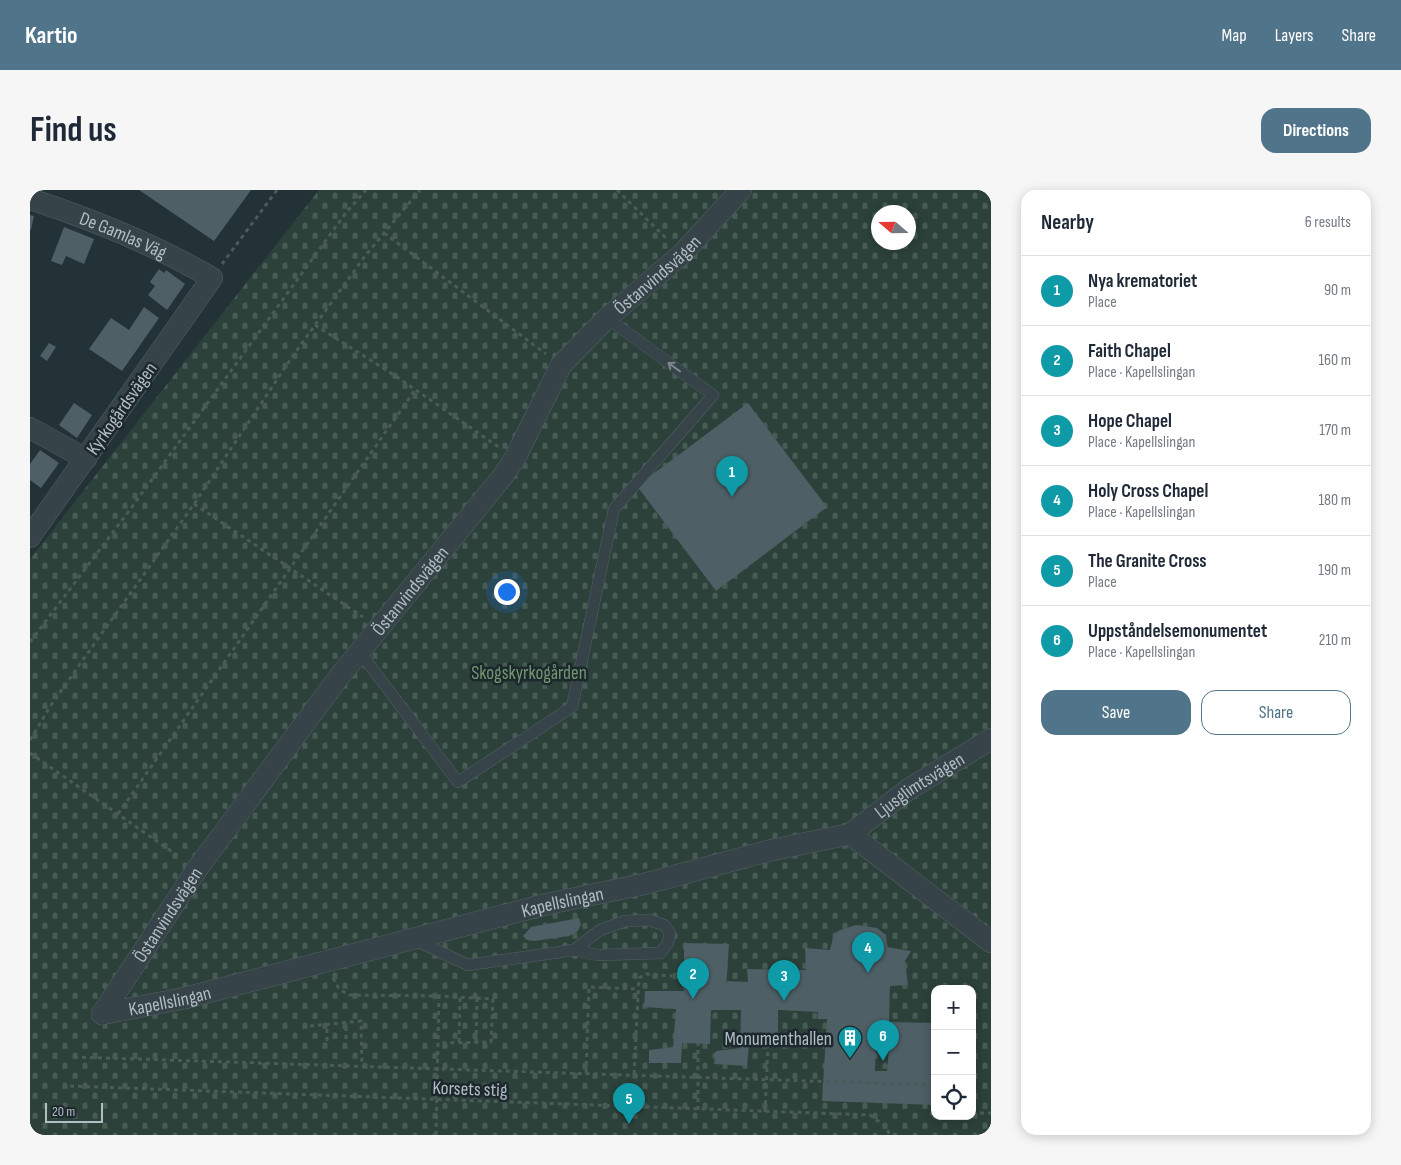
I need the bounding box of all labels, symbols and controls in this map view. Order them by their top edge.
text: Kartio [25,21,77,50]
text: Map [1222,25,1247,46]
text: Layers [1275,25,1314,46]
text: Share [1342,25,1376,46]
button: Directions [1261,108,1371,153]
text: Find us [30,109,117,152]
north arrow [871,205,916,250]
street label: De Gamlas Väg [76,207,171,265]
text: Nearby [1041,210,1094,235]
text: 6 results [1305,213,1351,232]
street label: Östanvindsvägen [610,231,707,320]
text: Nya krematoriet [1088,270,1197,293]
text: 1 [1054,281,1060,300]
text: 90 m [1324,281,1351,300]
text: Place [1088,293,1117,312]
text: Faith Chapel [1088,340,1171,363]
text: 2 [1053,351,1061,370]
text: 160 m [1318,351,1351,370]
street label: Kyrkogårdsvägen [82,358,163,460]
one-way arrow [668,361,681,372]
text: Place · Kapellslingan [1088,363,1195,382]
text: Hope Chapel [1088,410,1172,433]
text: 3 [1053,421,1061,440]
text: 170 m [1319,421,1351,440]
text: Place · Kapellslingan [1088,433,1195,452]
pin: 1 [716,456,748,497]
text: Holy Cross Chapel [1088,480,1208,503]
text: 4 [1053,491,1061,510]
text: 180 m [1318,491,1351,510]
text: Place · Kapellslingan [1088,503,1195,522]
street label: Östanvindsvägen [368,542,454,641]
text: The Granite Cross [1088,550,1207,573]
text: 5 [1053,561,1061,580]
text: 190 m [1318,561,1351,580]
text: Place [1088,573,1117,592]
your location [494,579,520,605]
text: Uppståndelsemonumentet [1088,620,1267,643]
text: 6 [1053,631,1061,650]
text: 210 m [1319,631,1351,650]
text: Place · Kapellslingan [1088,643,1195,662]
park label: Skogskyrkogården [471,662,587,685]
button: Save [1041,690,1191,735]
button: Share [1201,690,1351,735]
street label: Ljusglimtsvägen [871,748,969,824]
street label: Östanvindsvägen [129,863,208,967]
street label: Kapellslingan [519,883,606,923]
pin: 4 [852,932,884,973]
pin: 2 [677,958,709,999]
pin: 3 [768,960,800,1001]
street label: Kapellslingan [127,982,214,1022]
map controls [931,985,976,1120]
button: + [931,985,976,1030]
pin: 6 [867,1020,899,1061]
building icon: Monumenthallen [837,1025,863,1059]
place label: Monumenthallen [725,1028,832,1051]
button: − [931,1030,976,1075]
button: locate [931,1075,976,1120]
street label: Korsets stig [432,1077,508,1102]
pin: 5 [613,1083,645,1124]
scale bar [45,1100,102,1123]
text: 20 m [52,1103,75,1120]

